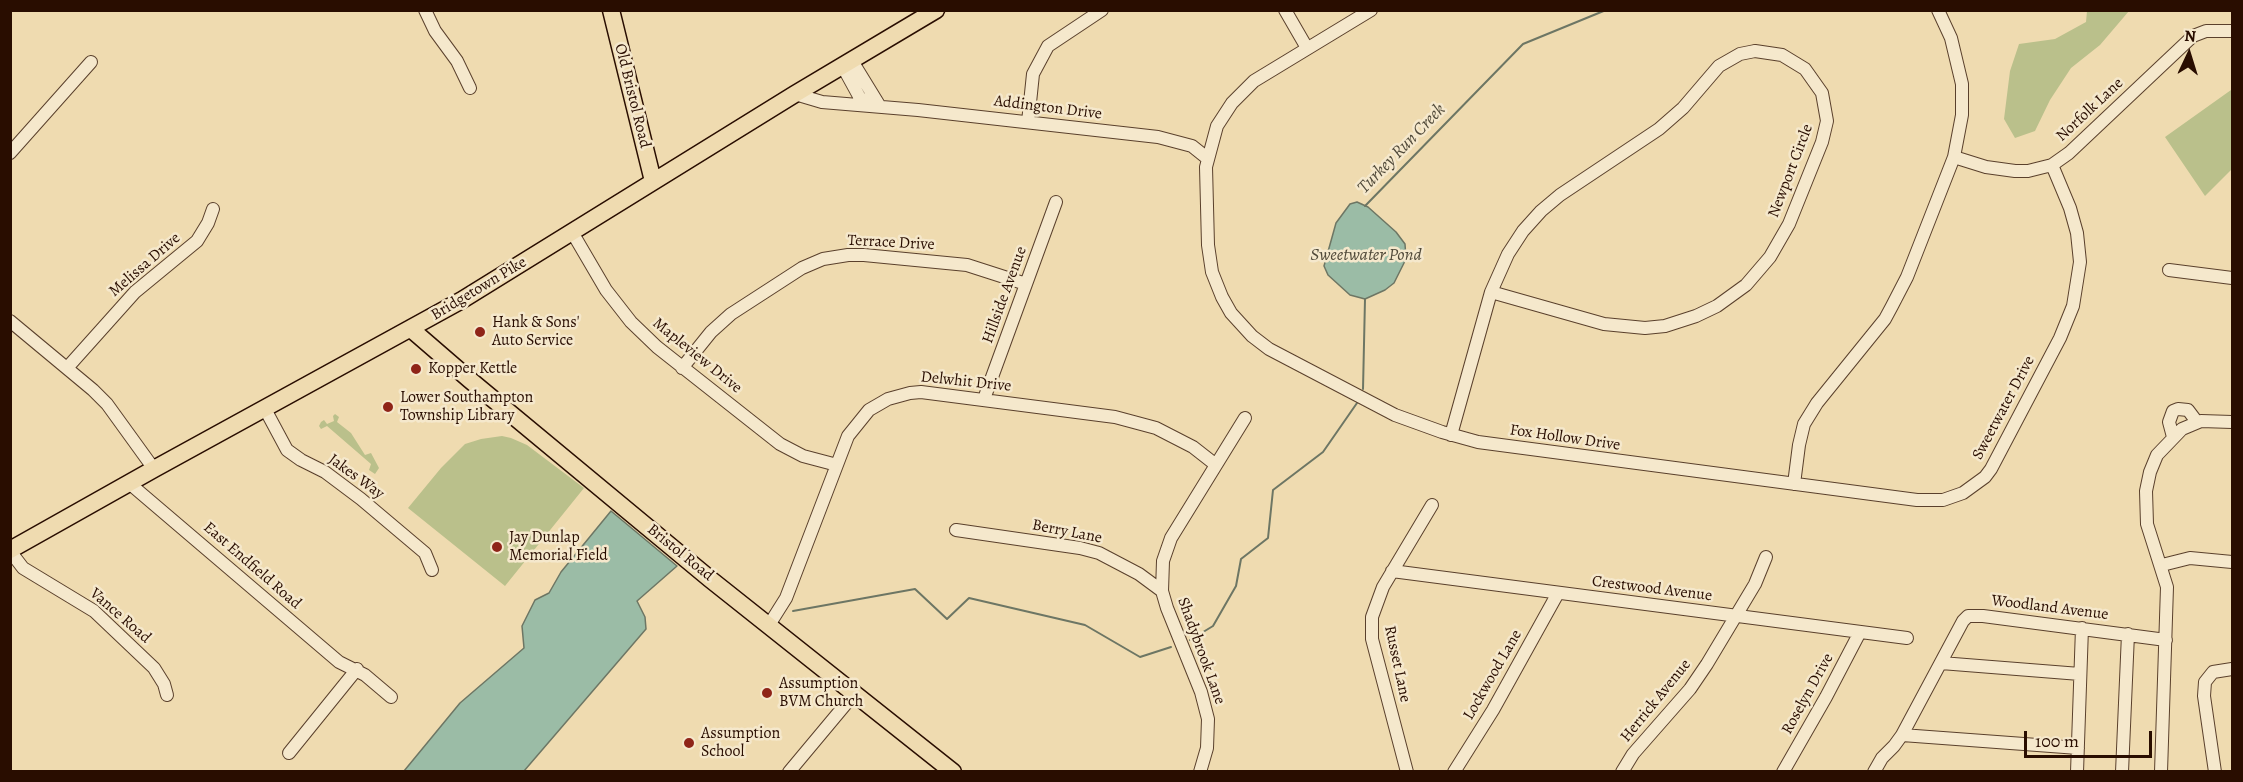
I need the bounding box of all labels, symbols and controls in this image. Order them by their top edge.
north arrow [2159,24,2219,84]
text: N [2184,25,2197,47]
street label: Old Bristol Road [610,42,654,150]
street label: Norfolk Lane [2052,74,2128,146]
street label: Addington Drive [993,92,1103,124]
water label: Turkey Run Creek [1354,99,1450,199]
street label: Newport Circle [1764,122,1818,220]
street label: Melissa Drive [105,229,185,301]
street label: Terrace Drive [847,231,935,255]
street label: Hillside Avenue [979,244,1031,346]
water label: Sweetwater Pond [1310,245,1422,267]
street label: Bridgetown Pike [428,253,530,325]
place label: Hank & Sons' Auto Service [492,313,580,351]
street label: Mapleview Drive [648,314,746,398]
marker: Hank & Sons' Auto Service [473,325,487,339]
street label: Sweetwater Drive [1969,353,2039,463]
place label: Kopper Kettle [428,359,517,379]
marker: Kopper Kettle [409,362,423,376]
street label: Delwhit Drive [920,368,1012,396]
place label: Lower Southampton Township Library [400,388,533,426]
marker: Lower Southampton Township Library [381,400,395,414]
street label: Fox Hollow Drive [1508,421,1622,455]
street label: Jakes Way [324,450,388,504]
street label: Berry Lane [1030,516,1104,548]
street label: East Endfield Road [199,518,305,614]
street label: Bristol Road [643,520,717,586]
place label: Jay Dunlap Memorial Field [509,528,608,566]
marker: Jay Dunlap Memorial Field [490,540,504,554]
street label: Crestwood Avenue [1591,572,1713,606]
street label: Vance Road [85,584,155,648]
street label: Woodland Avenue [1990,591,2110,625]
street label: Shadybrook Lane [1173,595,1229,707]
street label: Russet Lane [1380,624,1414,704]
street label: Lockwood Lane [1459,626,1527,724]
street label: Roselyn Drive [1778,650,1838,738]
street label: Herrick Avenue [1617,656,1695,746]
place label: Assumption BVM Church [779,674,863,712]
marker: Assumption BVM Church [760,686,774,700]
scale bar [2027,719,2154,757]
place label: Assumption School [701,724,780,762]
text: 100 m [2035,729,2079,753]
marker: Assumption School [682,736,696,750]

